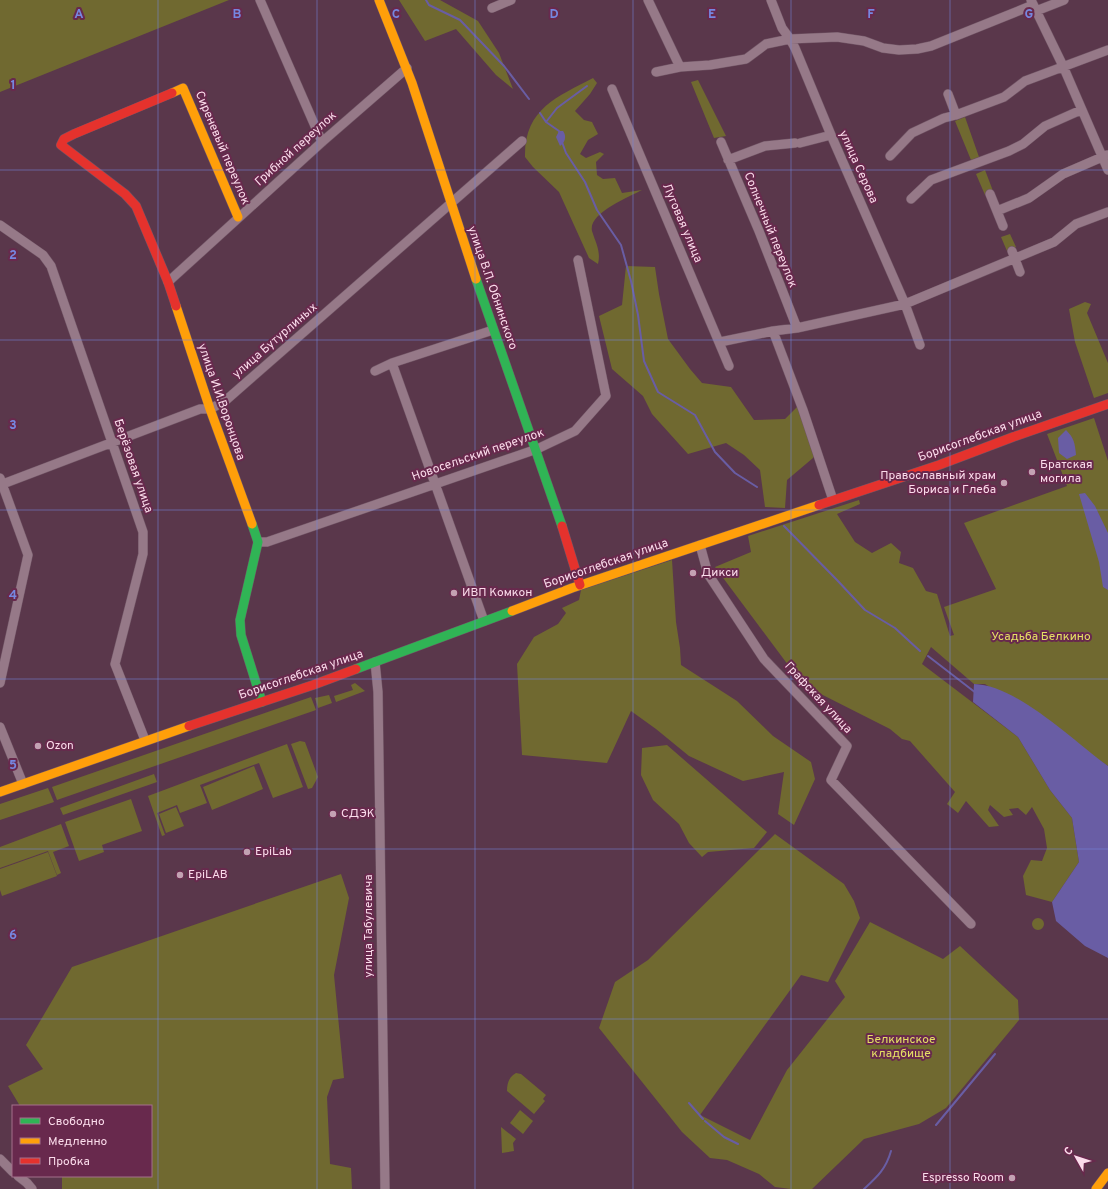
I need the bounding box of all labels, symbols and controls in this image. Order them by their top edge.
text: A [74,7,84,23]
text: B [233,7,242,23]
text: C [392,7,400,23]
text: D [549,7,559,23]
text: E [708,7,716,23]
text: F [867,7,875,23]
text: G [1025,7,1034,23]
text: 1 [10,78,16,94]
street label: Сиреневый переулок [191,89,253,207]
street label: Грибной переулок [252,108,340,190]
street label: улица Серова [835,128,881,206]
street label: Солнечный переулок [740,170,801,290]
street label: Луговая улица [658,181,706,265]
street label: улица В.П. Обнинского [463,224,521,352]
text: 2 [9,248,17,264]
street label: улица Бутурлиных [229,300,321,382]
street label: улица И.И.Воронцова [194,342,248,462]
street label: Борисоглебская улица [916,406,1044,466]
street label: Берёзовая улица [109,417,157,515]
text: 3 [9,418,17,434]
street label: Новосельский переулок [410,425,546,485]
place label: Братская могила [1040,457,1093,487]
marker: Братская могила [1027,467,1037,477]
place label: Православный храм Бориса и Глеба [880,468,996,498]
marker: Православный храм Бориса и Глеба [999,478,1009,488]
street label: Борисоглебская улица [542,535,670,593]
place label: Дикси [701,565,738,581]
marker: Дикси [688,568,698,578]
place label: ИВП Комкон [462,585,533,601]
text: 4 [9,588,17,604]
marker: ИВП Комкон [449,588,459,598]
park label: Усадьба Белкино [991,629,1091,645]
street label: Борисоглебская улица [237,646,365,704]
street label: Графская улица [781,659,855,737]
place label: Ozon [46,738,74,754]
marker: Ozon [33,741,43,751]
text: 5 [9,758,17,774]
place label: СДЭК [341,806,375,822]
marker: СДЭК [328,809,338,819]
place label: EpiLab [255,844,292,860]
marker: EpiLab [242,847,252,857]
place label: EpiLAB [188,867,228,883]
marker: EpiLAB [175,870,185,880]
street label: улица Табулевича [361,874,377,978]
text: 6 [9,928,17,944]
park label: Белкинское кладбище [866,1032,936,1062]
legend [12,1105,152,1177]
text: Свободно [48,1114,105,1130]
text: Медленно [48,1134,108,1150]
north arrow [1056,1137,1096,1177]
text: С [1061,1144,1077,1158]
text: Пробка [48,1154,90,1170]
place label: Espresso Room [922,1170,1004,1186]
marker: Espresso Room [1007,1173,1017,1183]

